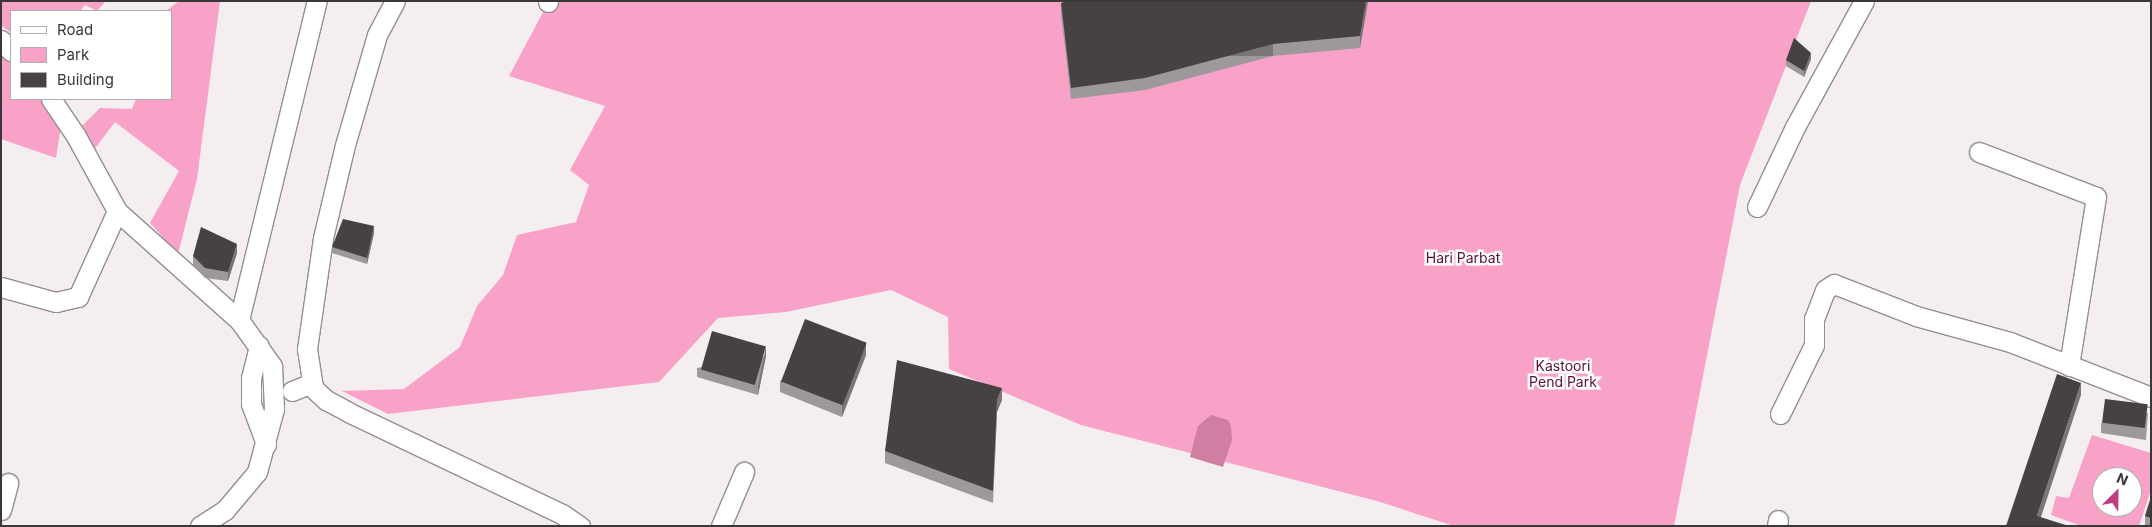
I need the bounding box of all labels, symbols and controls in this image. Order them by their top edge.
legend [10,10,172,100]
text: Road [57,20,93,39]
text: Park [57,45,89,64]
text: Building [57,70,114,89]
park label: Hari Parbat [1426,250,1500,266]
park label: Kastoori Pend Park [1529,358,1597,391]
north arrow [2092,467,2142,517]
text: N [2114,469,2131,489]

